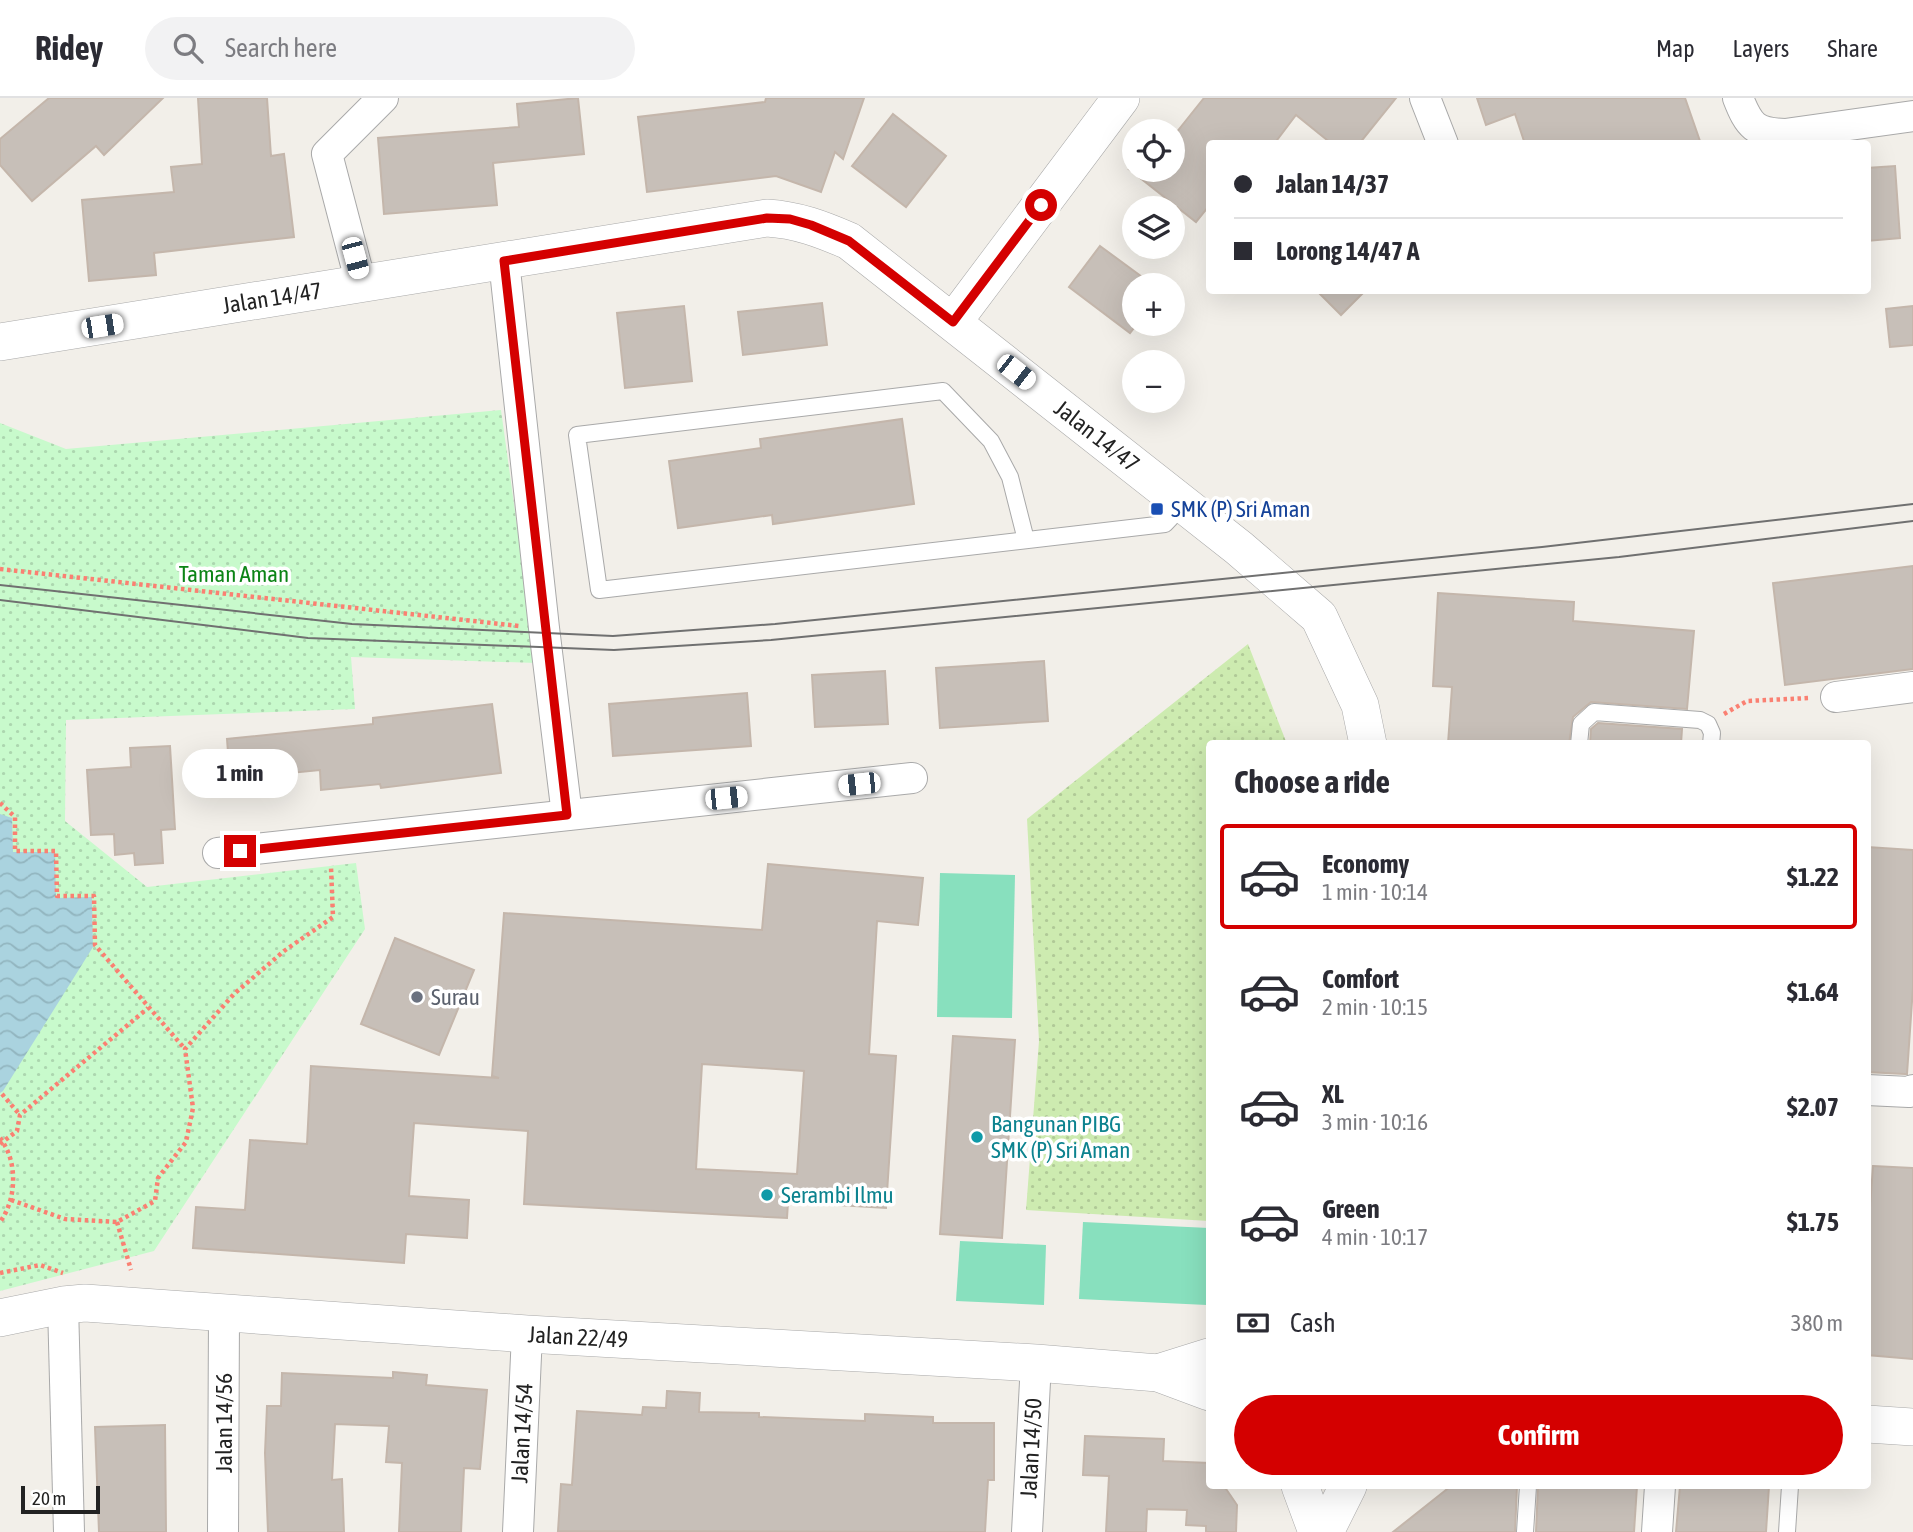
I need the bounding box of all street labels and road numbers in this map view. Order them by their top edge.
street label: Jalan 14/47 [220,277,324,319]
street label: Jalan 14/47 [1050,395,1144,477]
street label: Jalan 22/49 [527,1321,629,1353]
street label: Jalan 14/56 [211,1373,237,1473]
street label: Jalan 14/54 [506,1382,538,1484]
street label: Jalan 14/50 [1015,1397,1047,1499]

